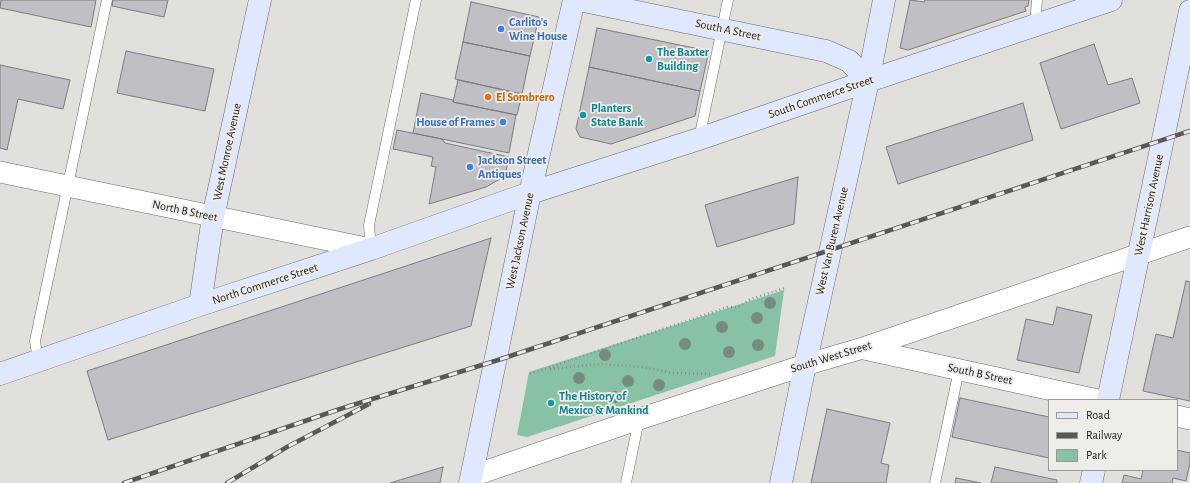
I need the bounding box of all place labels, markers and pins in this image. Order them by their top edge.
place label: Carlito's Wine House [509,15,567,43]
marker: Carlito's Wine House [496,24,506,34]
place label: The Baxter Building [657,45,709,73]
marker: The Baxter Building [644,54,654,64]
place label: El Sombrero [496,90,555,104]
marker: El Sombrero [483,92,493,102]
place label: Planters State Bank [591,101,643,129]
marker: Planters State Bank [578,110,588,120]
place label: House of Frames [416,115,495,129]
marker: House of Frames [498,117,508,127]
place label: Jackson Street Antiques [478,153,546,181]
marker: Jackson Street Antiques [465,162,475,172]
place label: The History of Mexico & Mankind [559,389,649,417]
marker: The History of Mexico & Mankind [546,398,556,408]

